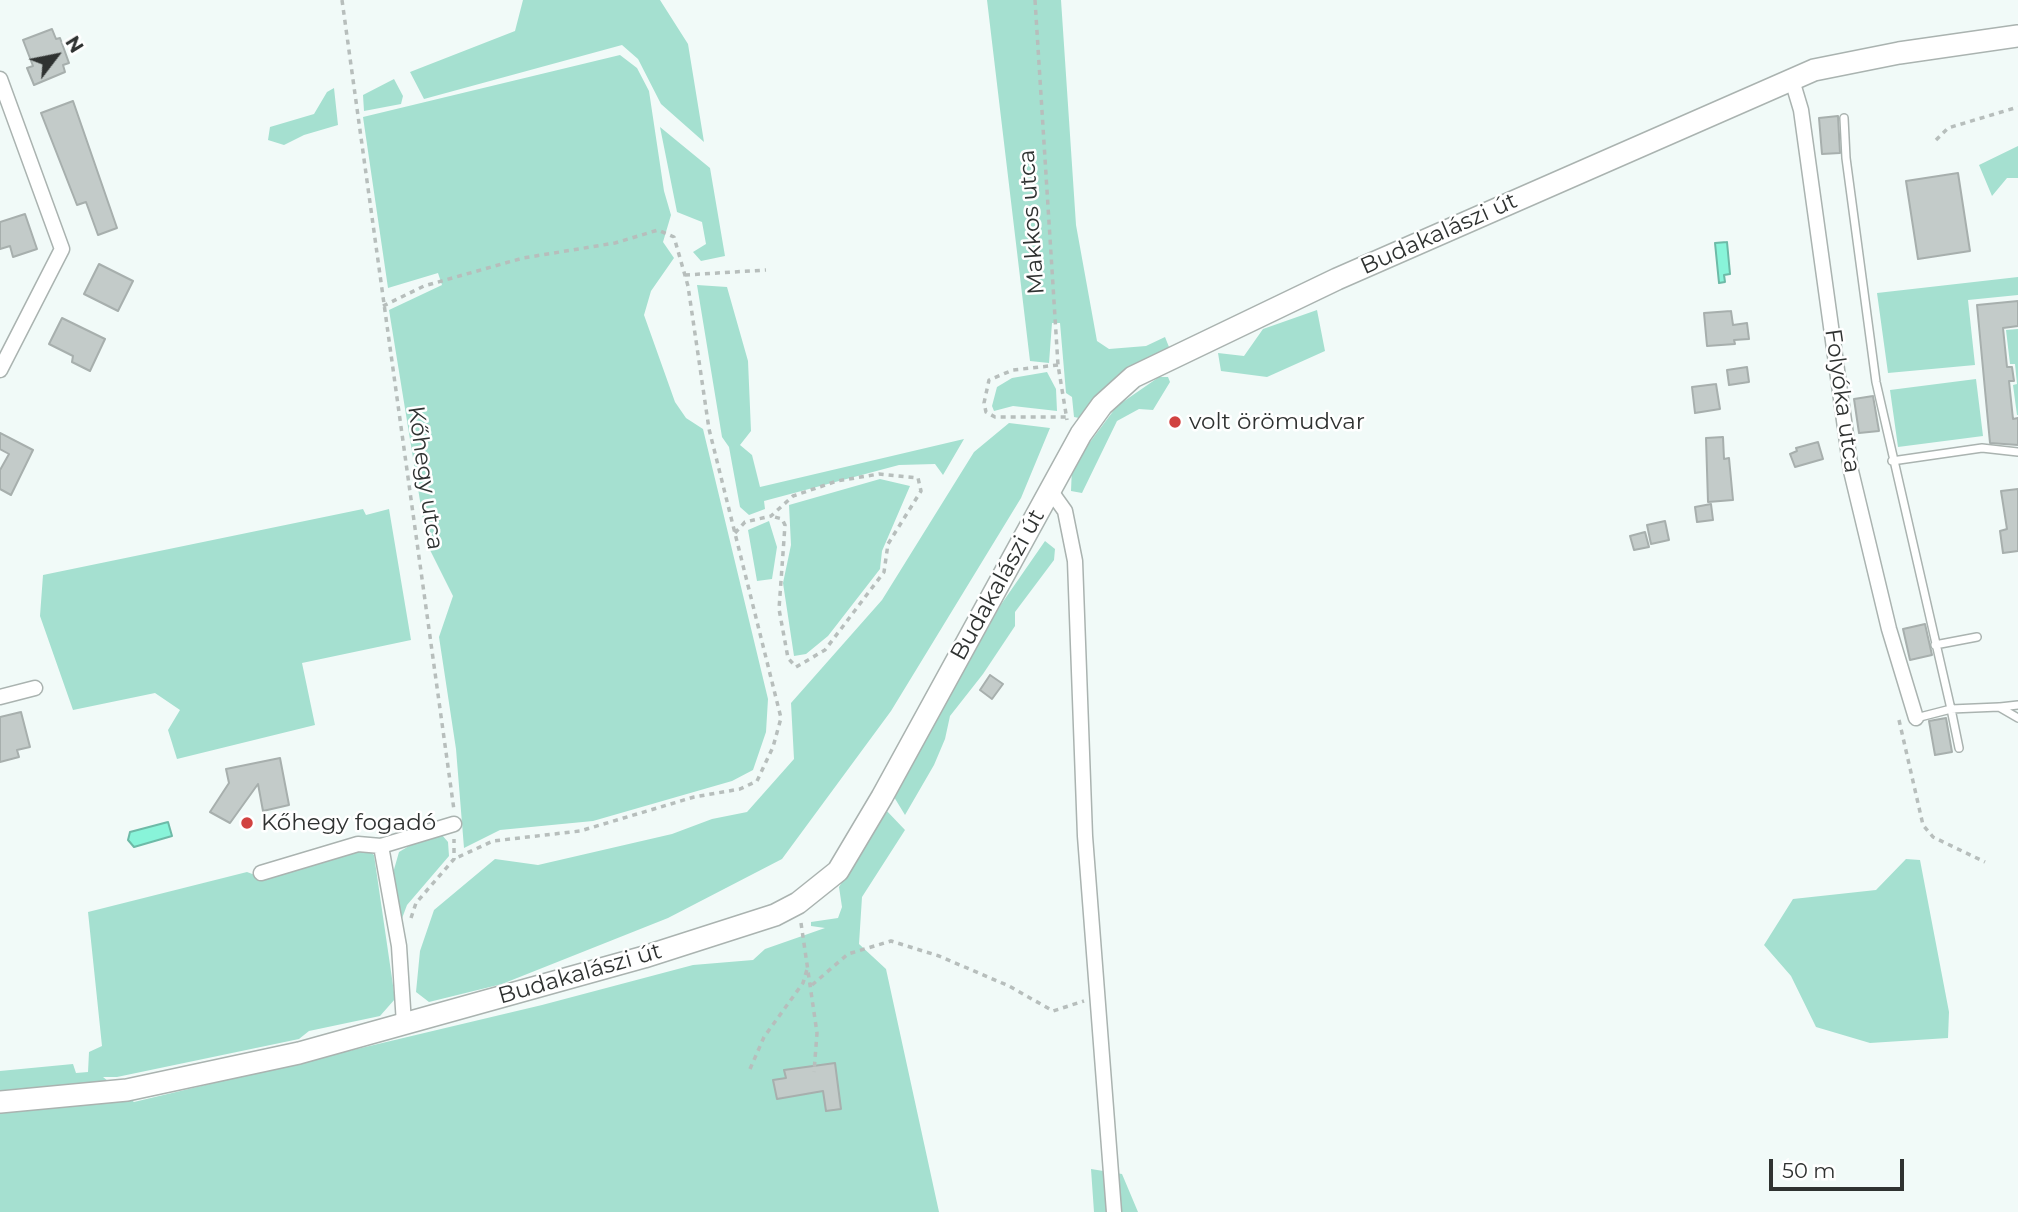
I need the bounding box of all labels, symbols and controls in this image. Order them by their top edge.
north arrow [21,21,91,91]
text: N [60,32,88,57]
street label: Makkos utca [1013,149,1051,295]
street label: Budakalászi út [1356,187,1522,281]
street label: Folyóka utca [1818,327,1866,475]
street label: Kőhegy utca [401,404,449,552]
place label: volt örömudvar [1189,408,1365,436]
marker: volt örömudvar [1167,414,1183,430]
street label: Budakalászi út [945,504,1051,666]
place label: Kőhegy fogadó [261,809,436,837]
marker: Kőhegy fogadó [239,815,255,831]
street label: Budakalászi út [495,937,665,1011]
scale bar [1773,1146,1908,1190]
text: 50 m [1782,1158,1836,1183]

